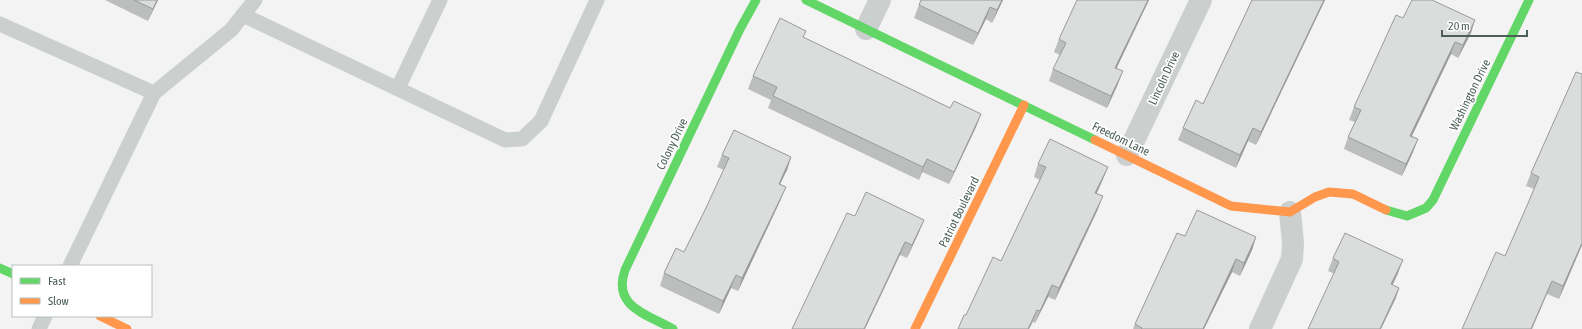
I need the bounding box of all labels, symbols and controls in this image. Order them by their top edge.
scale bar [1442,12,1527,38]
text: 20 m [1448,19,1470,33]
street label: Lincoln Drive [1146,49,1182,107]
street label: Washington Drive [1447,57,1493,133]
street label: Colony Drive [654,116,690,172]
street label: Freedom Lane [1090,119,1152,159]
street label: Patriot Boulevard [936,174,982,250]
legend [12,265,152,317]
text: Fast [48,274,66,288]
text: Slow [48,294,69,308]

